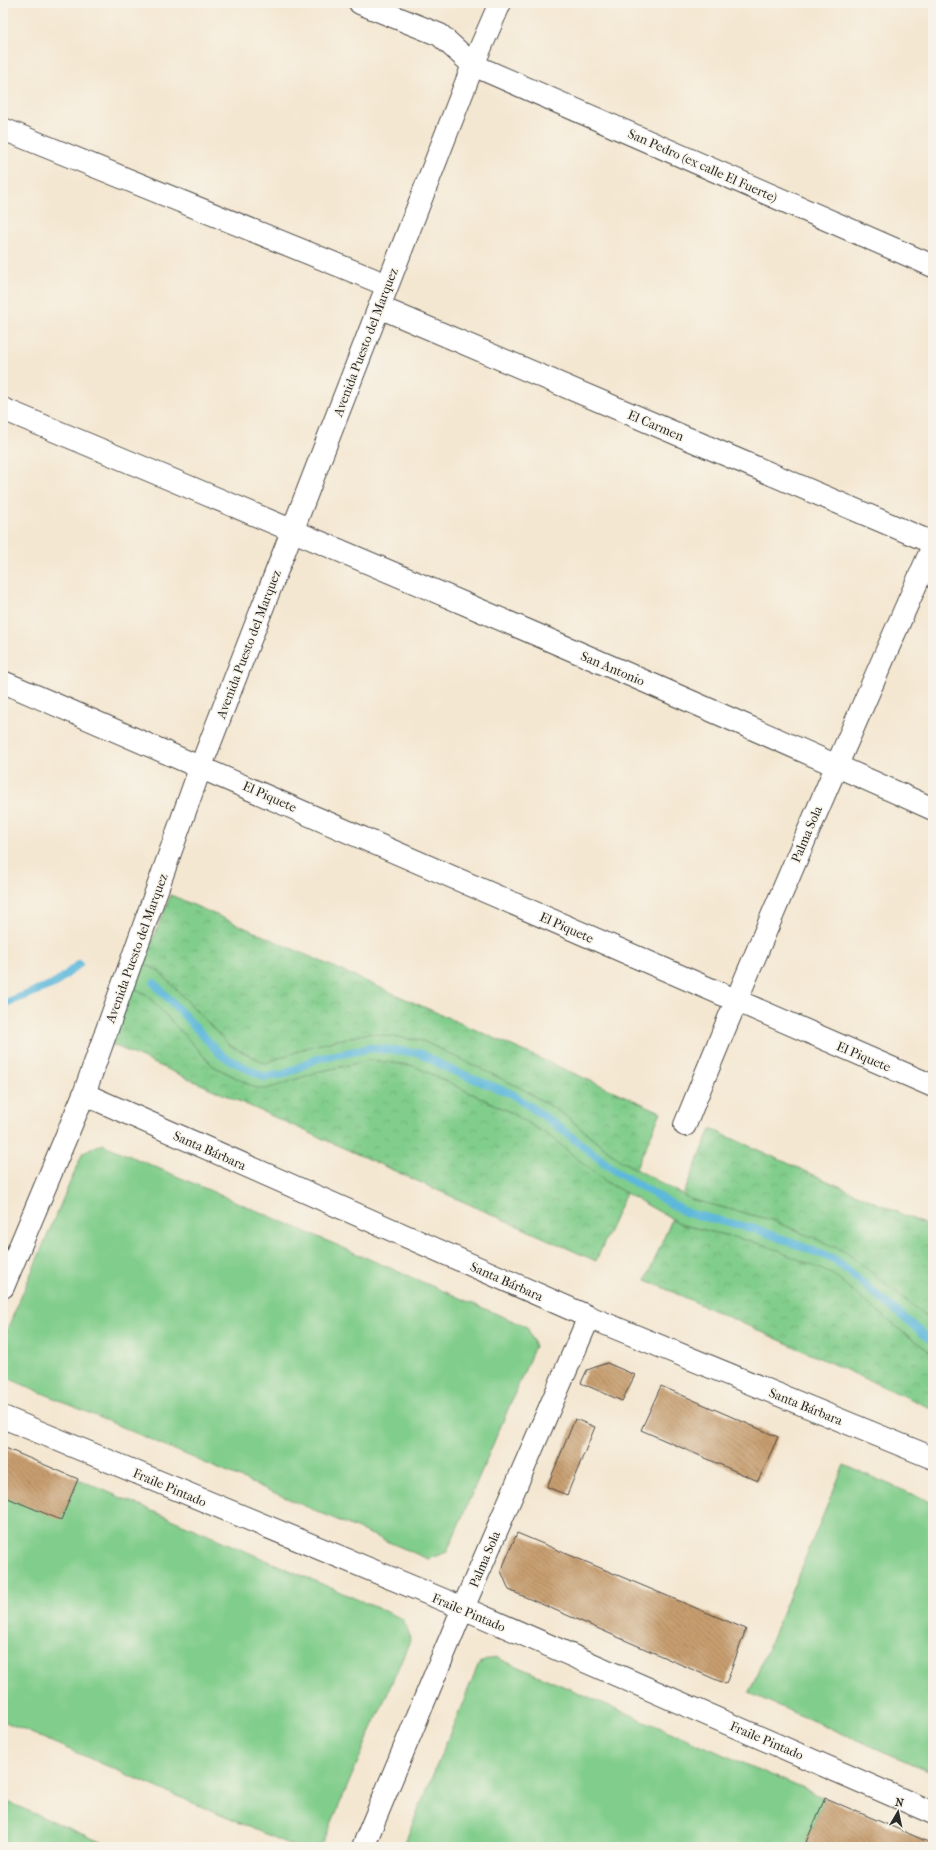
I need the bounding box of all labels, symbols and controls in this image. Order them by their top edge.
street label: San Pedro (ex calle El Fuerte) [626,126,780,205]
street label: Avenida Puesto del Marquez [330,266,401,419]
street label: El Carmen [626,407,686,444]
street label: Avenida Puesto del Marquez [213,568,284,721]
street label: San Antonio [579,648,647,689]
street label: El Piquete [241,778,300,815]
street label: Palma Sola [788,803,825,865]
street label: Avenida Puesto del Marquez [102,871,171,1026]
street label: El Piquete [538,909,597,946]
street label: El Piquete [834,1038,894,1075]
street label: Santa Bárbara [171,1128,249,1174]
street label: Santa Bárbara [468,1259,546,1305]
street label: Santa Bárbara [767,1385,846,1428]
street label: Fraile Pintado [131,1465,209,1510]
street label: Palma Sola [466,1528,503,1590]
street label: Fraile Pintado [430,1590,508,1635]
street label: Fraile Pintado [728,1718,806,1763]
north arrow [878,1792,918,1832]
text: N [894,1796,905,1810]

